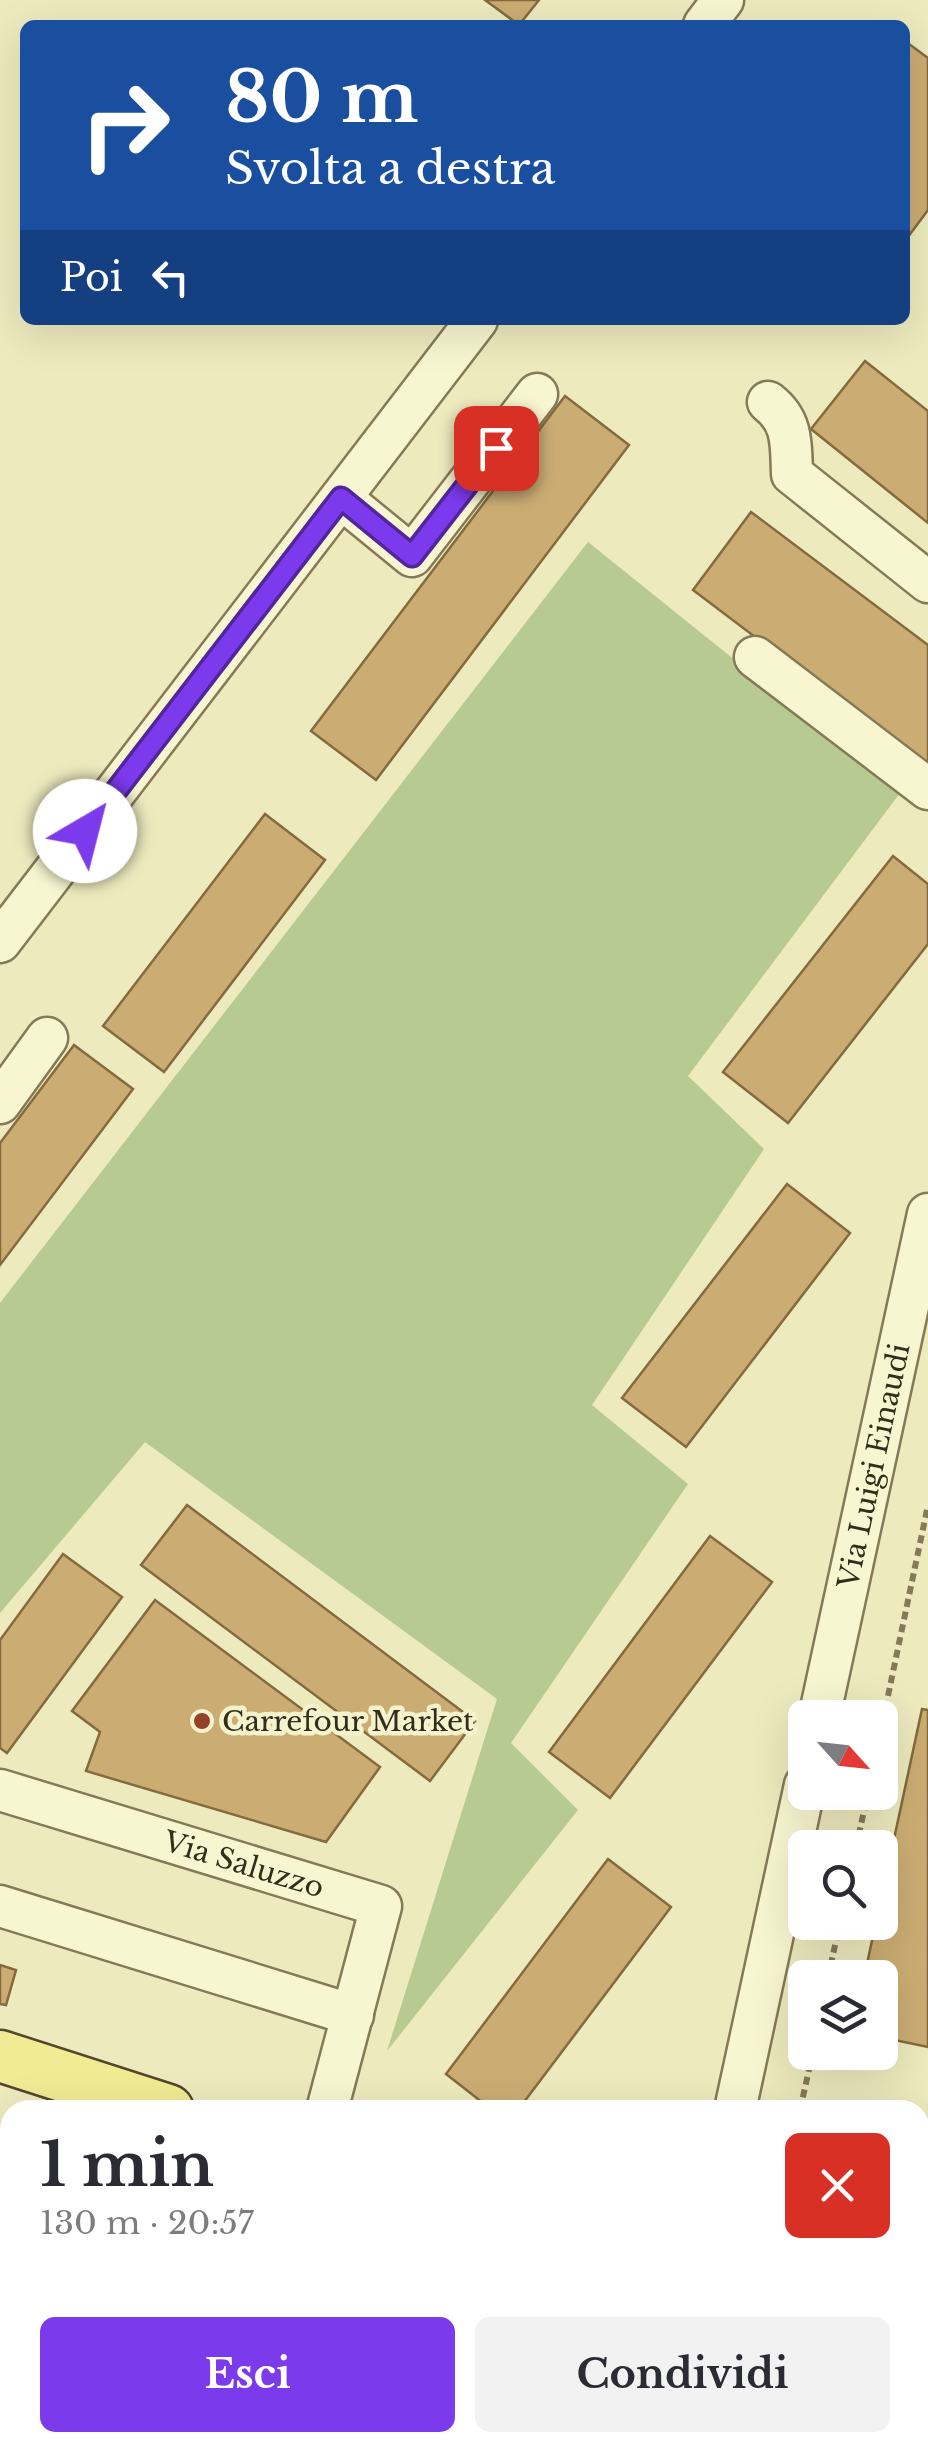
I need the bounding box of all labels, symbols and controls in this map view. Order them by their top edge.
text: 80 m [225,54,418,141]
icon: right [60,60,190,190]
text: Svolta a destra [225,140,555,196]
icon: left [143,250,198,305]
text: Poi [60,254,123,301]
pin [454,406,539,491]
icon: arrive [469,421,524,476]
position arrow [33,779,137,883]
street label: Via Luigi Einaudi [830,1340,917,1592]
north arrow [788,1700,898,1810]
map controls [788,1700,898,2070]
place label: Carrefour Market [222,1704,474,1739]
marker: Carrefour Market [191,1710,213,1732]
street label: Via Saluzzo [159,1823,328,1905]
button: search [788,1830,898,1940]
button: layers [788,1960,898,2070]
text: 1 min [40,2128,214,2202]
button: close [785,2133,890,2238]
text: 130 m · 20:57 [40,2203,254,2243]
button: Esci [40,2317,455,2432]
button: Condividi [475,2317,890,2432]

